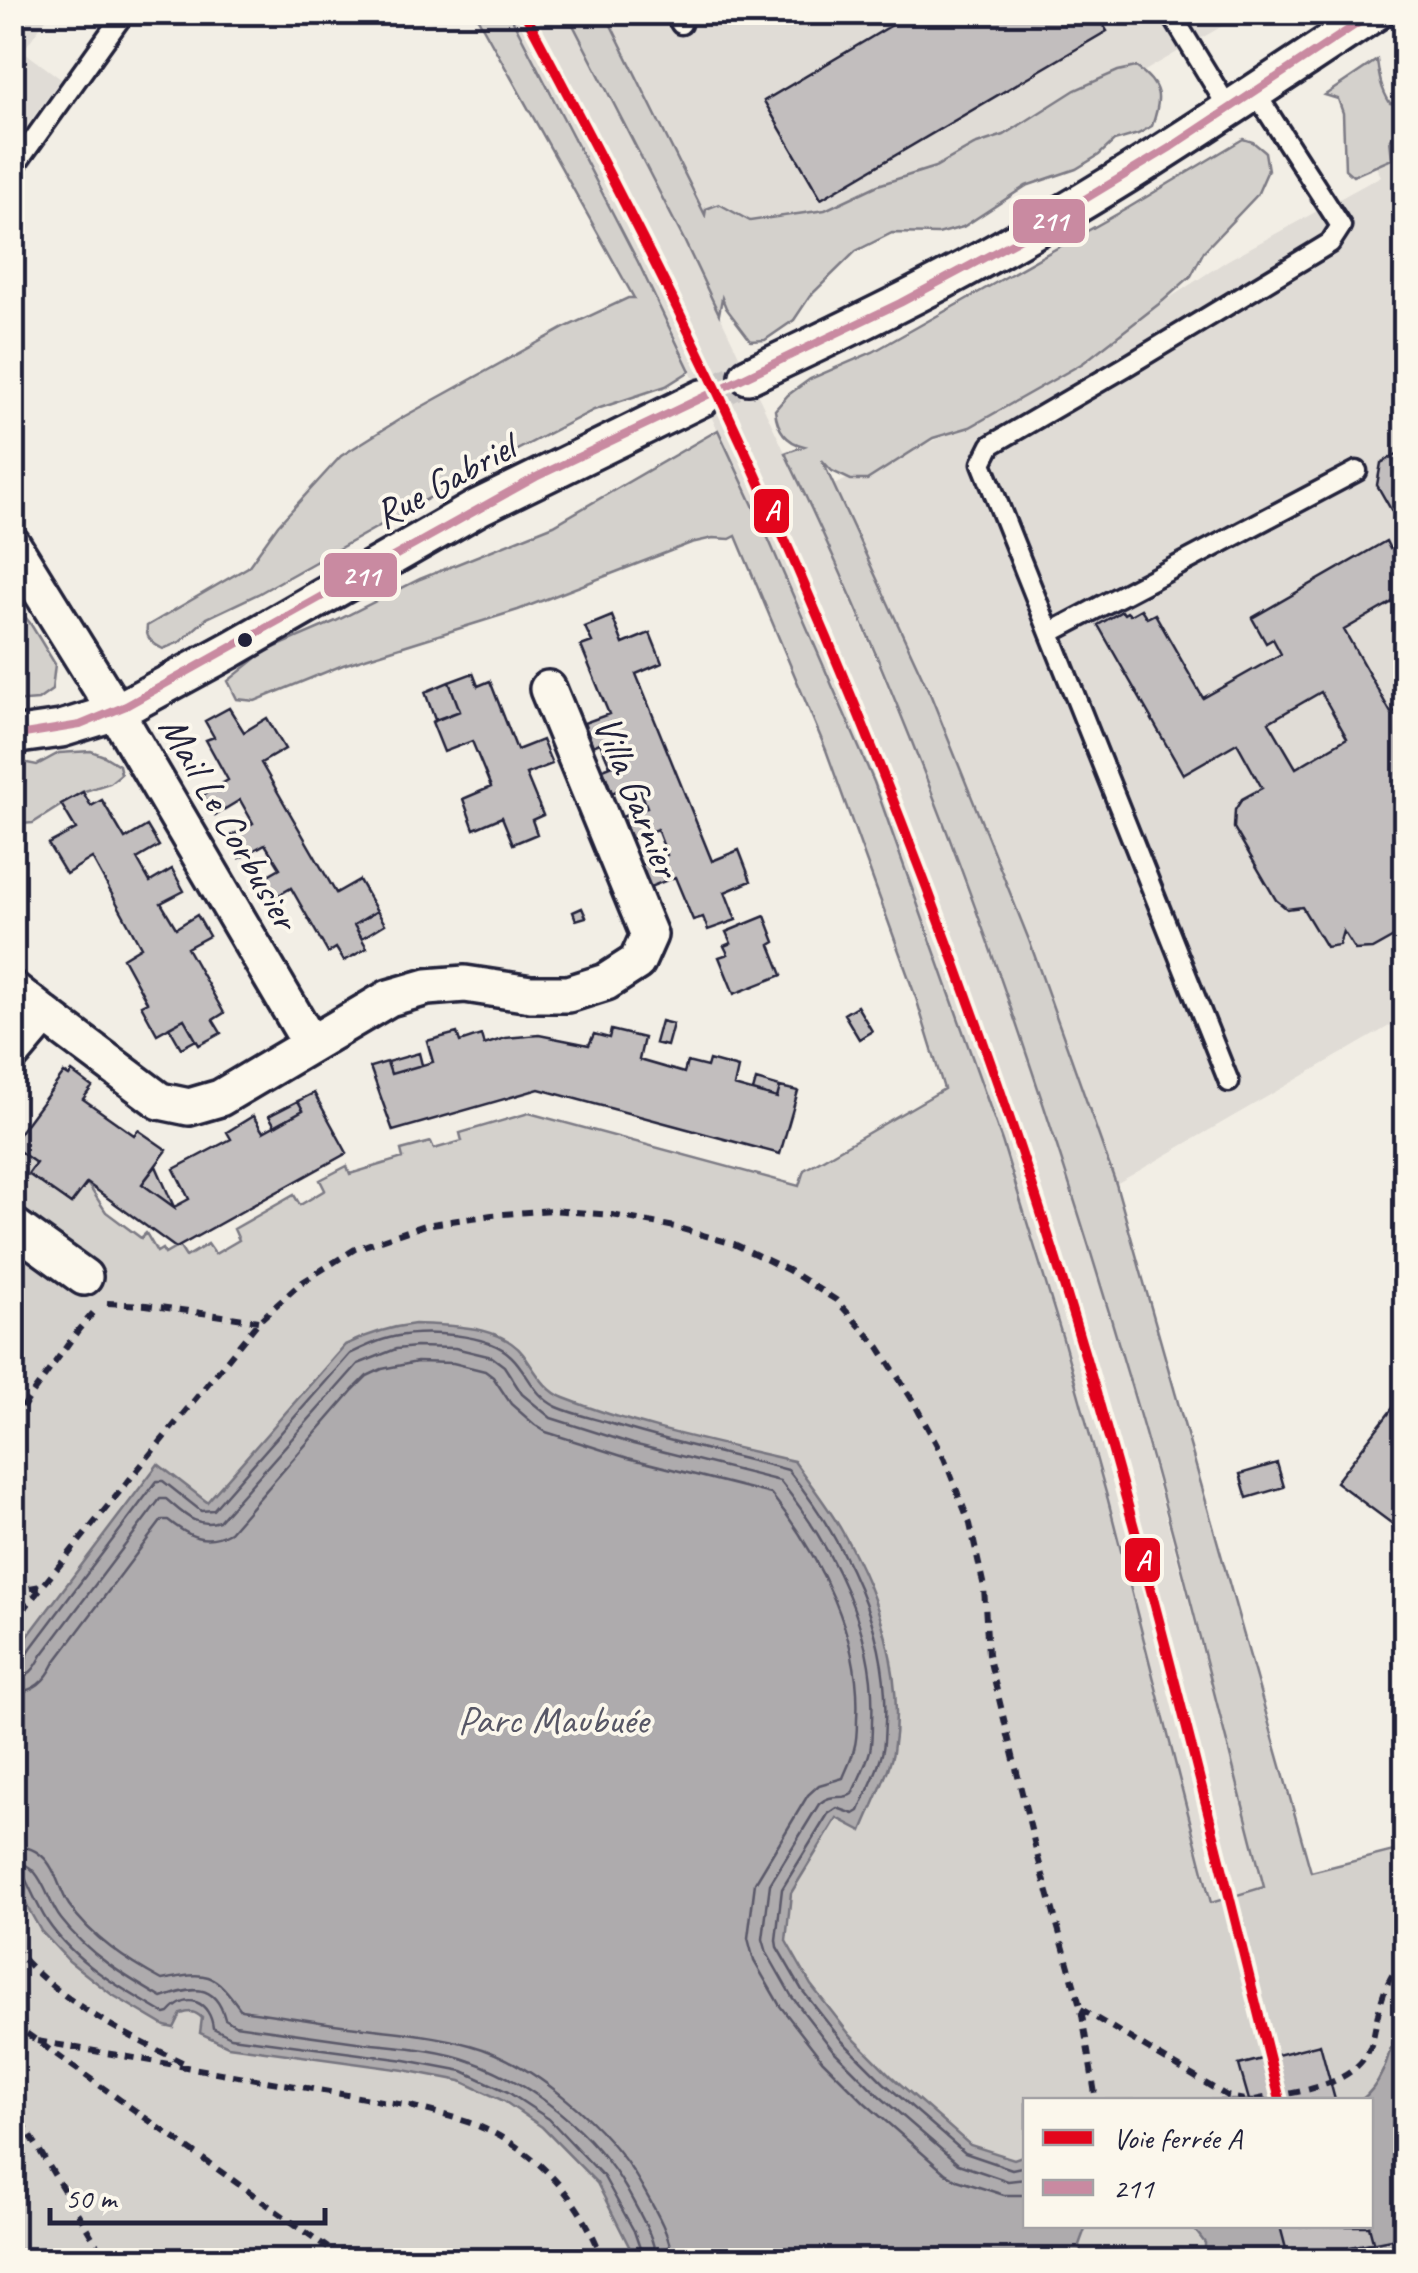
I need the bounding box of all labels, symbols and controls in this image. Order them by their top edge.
line badge: 211 [1011,197,1087,245]
text: 211 [1030,203,1071,238]
street label: Rue Gabriel [365,419,529,540]
line badge: A [752,487,791,535]
text: A [765,493,781,528]
line badge: 211 [322,551,399,599]
text: 211 [342,558,383,593]
unlabelled marker [235,630,255,650]
street label: Mail Le Corbusier [148,707,312,941]
street label: Villa Garnier [582,708,693,887]
line badge: A [1123,1536,1162,1584]
text: A [1136,1543,1152,1578]
park label: Parc Maubuée [458,1695,651,1745]
legend [1023,2098,1373,2228]
text: Voie ferrée A [1113,2119,1244,2157]
scale bar [50,2163,325,2225]
text: 211 [1113,2169,1155,2207]
text: 50 m [65,2179,118,2217]

